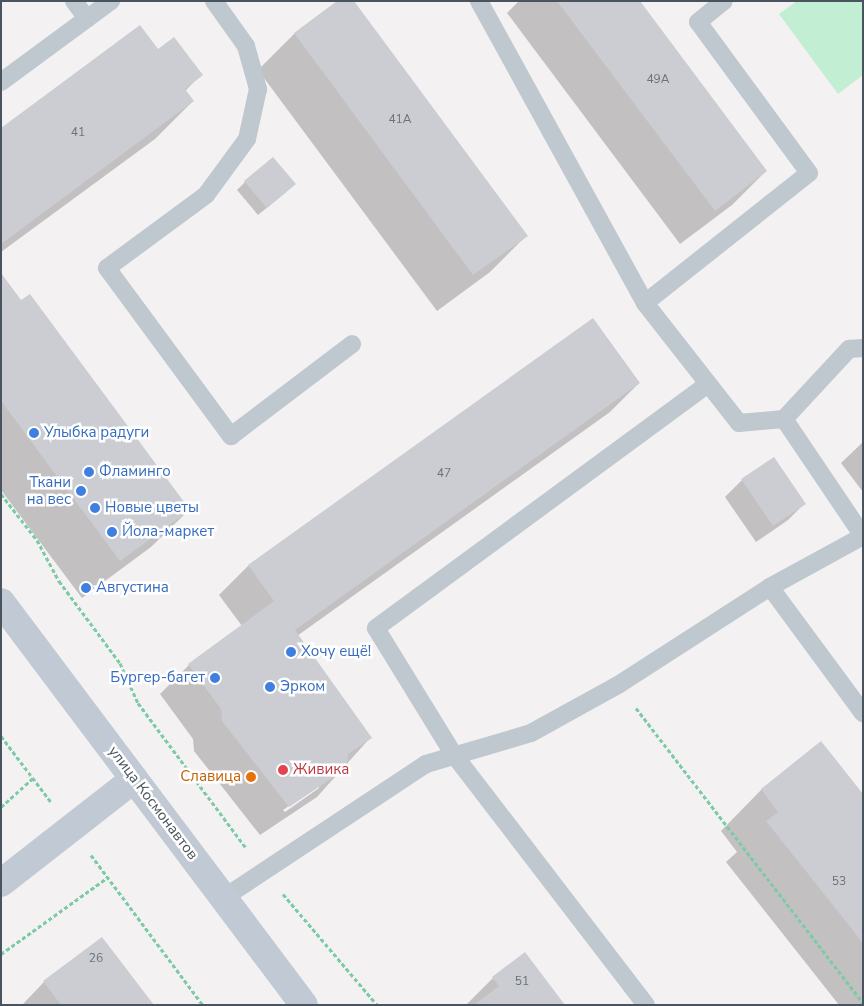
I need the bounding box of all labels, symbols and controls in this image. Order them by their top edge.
house number: 49А [646,73,670,87]
house number: 41А [388,113,412,127]
house number: 41 [71,126,85,140]
place label: Улыбка радуги [44,424,149,442]
marker: Улыбка радуги [28,427,40,439]
place label: Фламинго [99,463,171,481]
marker: Фламинго [83,466,95,478]
house number: 47 [437,467,451,481]
place label: Ткани на вес [27,473,71,508]
marker: Ткани на вес [75,485,87,497]
place label: Новые цветы [105,499,199,517]
marker: Новые цветы [89,502,101,514]
place label: Йола-маркет [122,523,214,541]
marker: Йола-маркет [106,526,118,538]
place label: Августина [96,579,169,597]
marker: Августина [80,582,92,594]
place label: Хочу ещё! [301,643,371,661]
marker: Хочу ещё! [285,646,297,658]
place label: Бургер-багет [110,669,205,687]
marker: Бургер-багет [209,672,221,684]
place label: Эрком [280,678,325,696]
marker: Эрком [264,681,276,693]
street label: улица Космонавтов [104,743,202,863]
place label: Живика [293,761,349,779]
marker: Живика [277,764,289,776]
place label: Славица [180,768,241,786]
marker: Славица [245,771,257,783]
house number: 53 [832,875,846,889]
house number: 26 [89,952,103,966]
house number: 51 [515,975,529,989]

